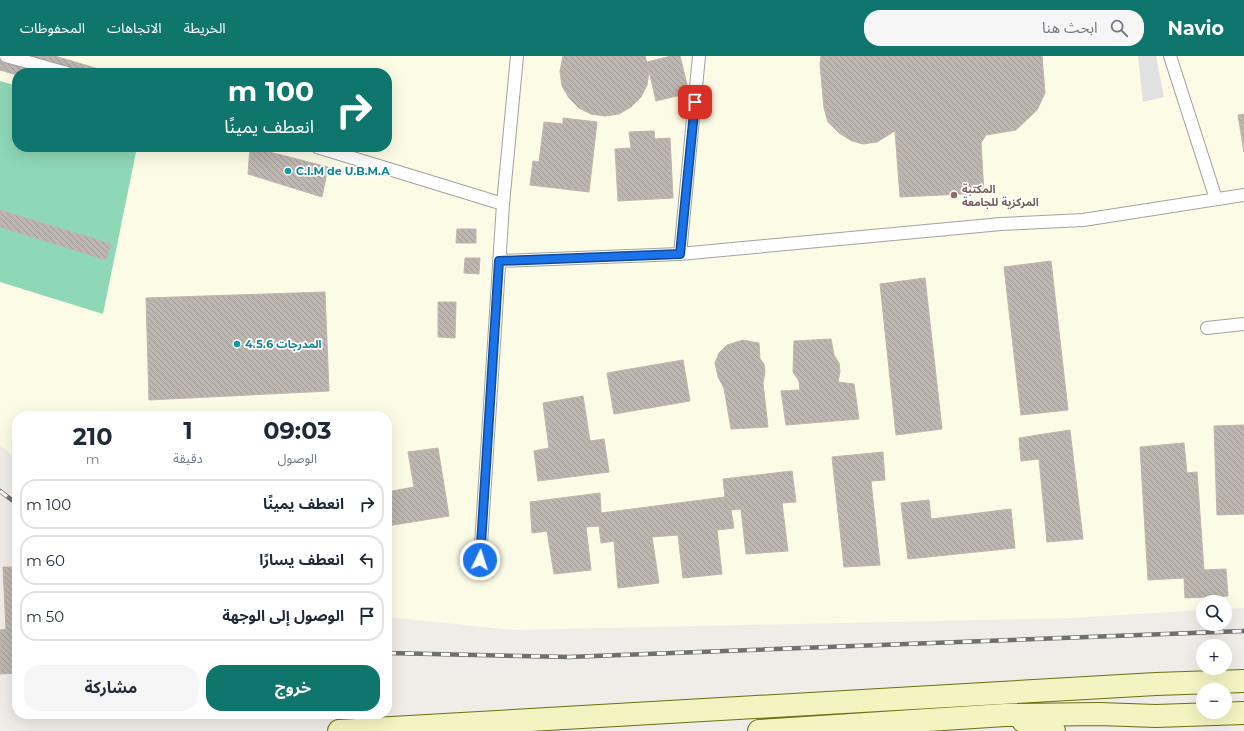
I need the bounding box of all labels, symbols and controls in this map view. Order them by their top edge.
search box [864,10,1144,46]
icon: search [1108,17,1130,39]
text: Navio [1168,17,1224,40]
text: ابحث هنا [1042,18,1098,37]
text: المحفوظات [20,19,85,37]
text: الاتجاهات [107,19,162,37]
text: الخريطة [184,19,226,37]
text: 100 m [228,74,314,108]
icon: right [328,84,380,136]
pin [678,85,712,119]
icon: arrive [684,91,706,113]
text: انعطف يمينًا [224,116,314,138]
place label: C.I.M de U.B.M.A [296,164,390,178]
marker: C.I.M de U.B.M.A [283,166,293,176]
place label: المكتبة المركزية للجامعة [962,182,1039,209]
marker: المكتبة المركزية للجامعة [949,190,959,200]
place label: المدرجات 4،5،6 [245,337,322,351]
marker: المدرجات 4،5،6 [232,339,242,349]
text: 1 [183,416,193,445]
text: 09:03 [263,416,331,445]
text: 210 [73,422,113,451]
text: دقيقة [173,450,203,466]
text: الوصول [278,450,317,466]
text: m [86,451,99,467]
icon: right [356,493,378,515]
text: انعطف يمينًا [263,494,344,513]
text: 100 m [26,495,71,514]
position arrow [459,539,501,581]
icon: left [356,549,378,571]
text: انعطف يسارًا [259,550,344,569]
text: 60 m [26,551,65,570]
map controls [1196,595,1232,719]
button: search [1196,595,1232,631]
icon: arrive [356,605,378,627]
text: الوصول إلى الوجهة [222,606,344,625]
text: 50 m [26,607,64,626]
button: + [1196,639,1232,675]
button: مشاركة [24,665,198,711]
button: خروج [206,665,380,711]
button: − [1196,683,1232,719]

